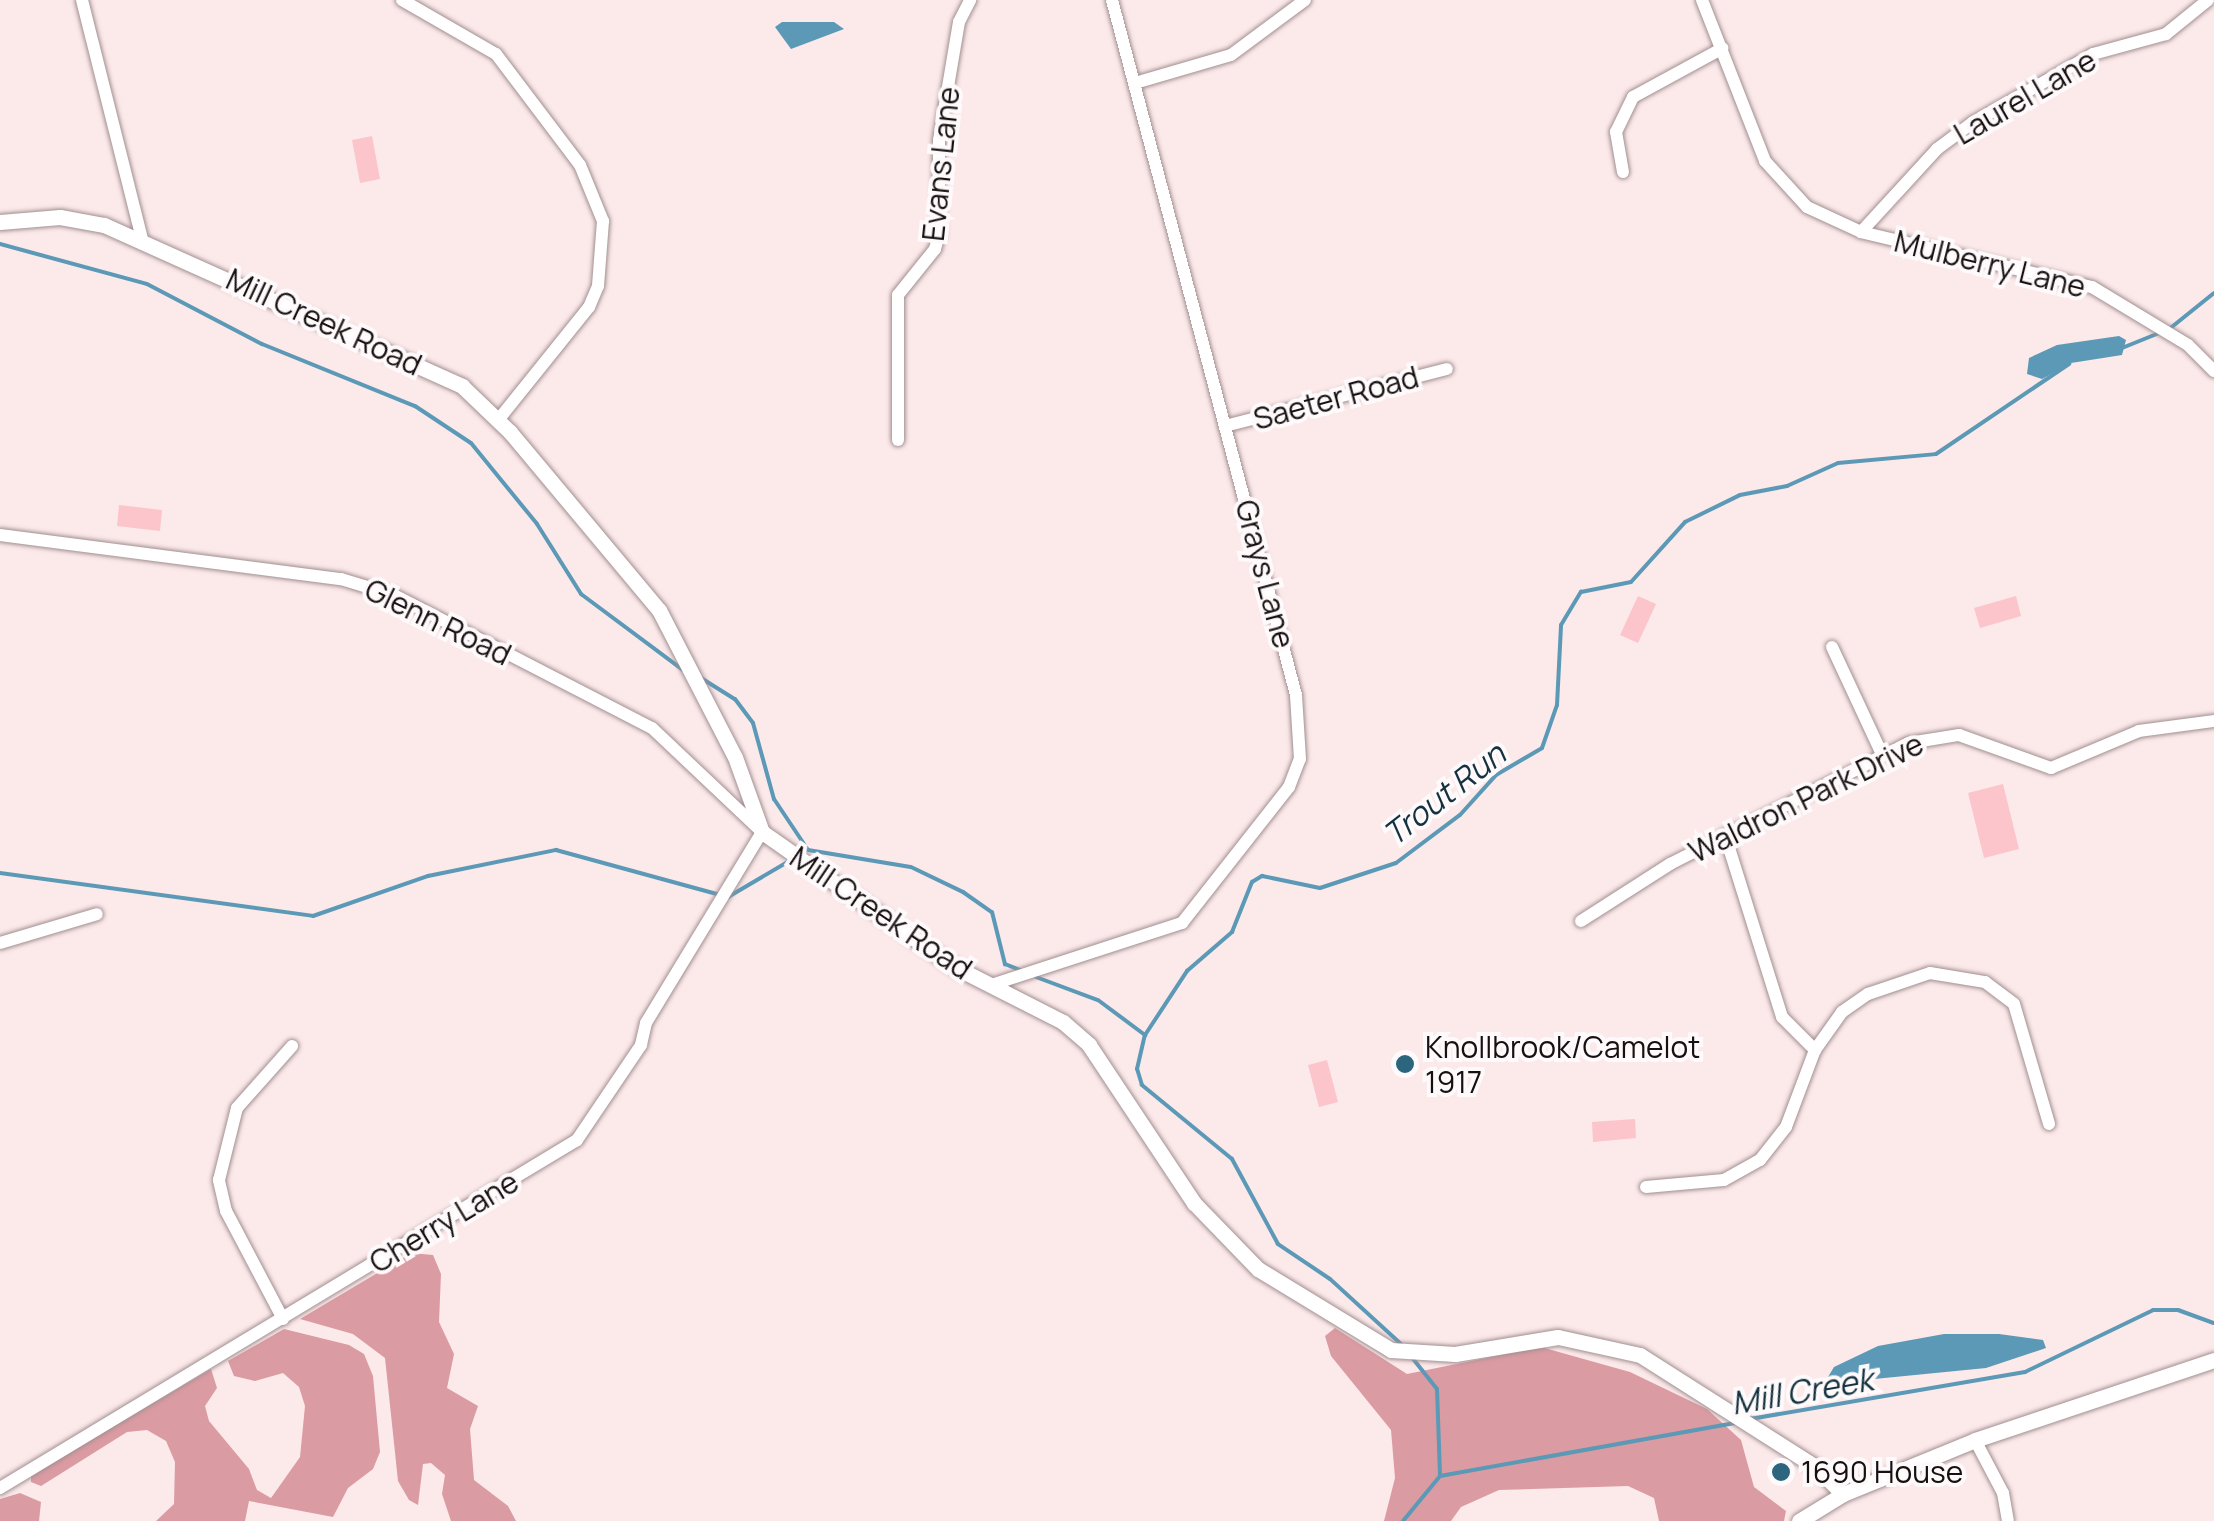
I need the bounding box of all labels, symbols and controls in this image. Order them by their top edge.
street label: Laurel Lane [1948,42,2102,152]
street label: Evans Lane [915,85,967,243]
street label: Mulberry Lane [1891,223,2089,305]
street label: Mill Creek Road [221,261,427,383]
street label: Saeter Road [1249,359,1423,437]
street label: Grays Lane [1228,496,1302,652]
street label: Glenn Road [359,571,517,673]
street label: Waldron Park Drive [1683,726,1929,870]
water label: Trout Run [1375,735,1513,853]
street label: Mill Creek Road [783,839,979,987]
place label: Knollbrook/Camelot 1917 [1425,1029,1700,1100]
marker: Knollbrook/Camelot 1917 [1394,1053,1416,1075]
street label: Cherry Lane [363,1163,525,1281]
water label: Mill Creek [1728,1360,1876,1422]
place label: 1690 House [1801,1454,1963,1490]
marker: 1690 House [1770,1461,1792,1483]

